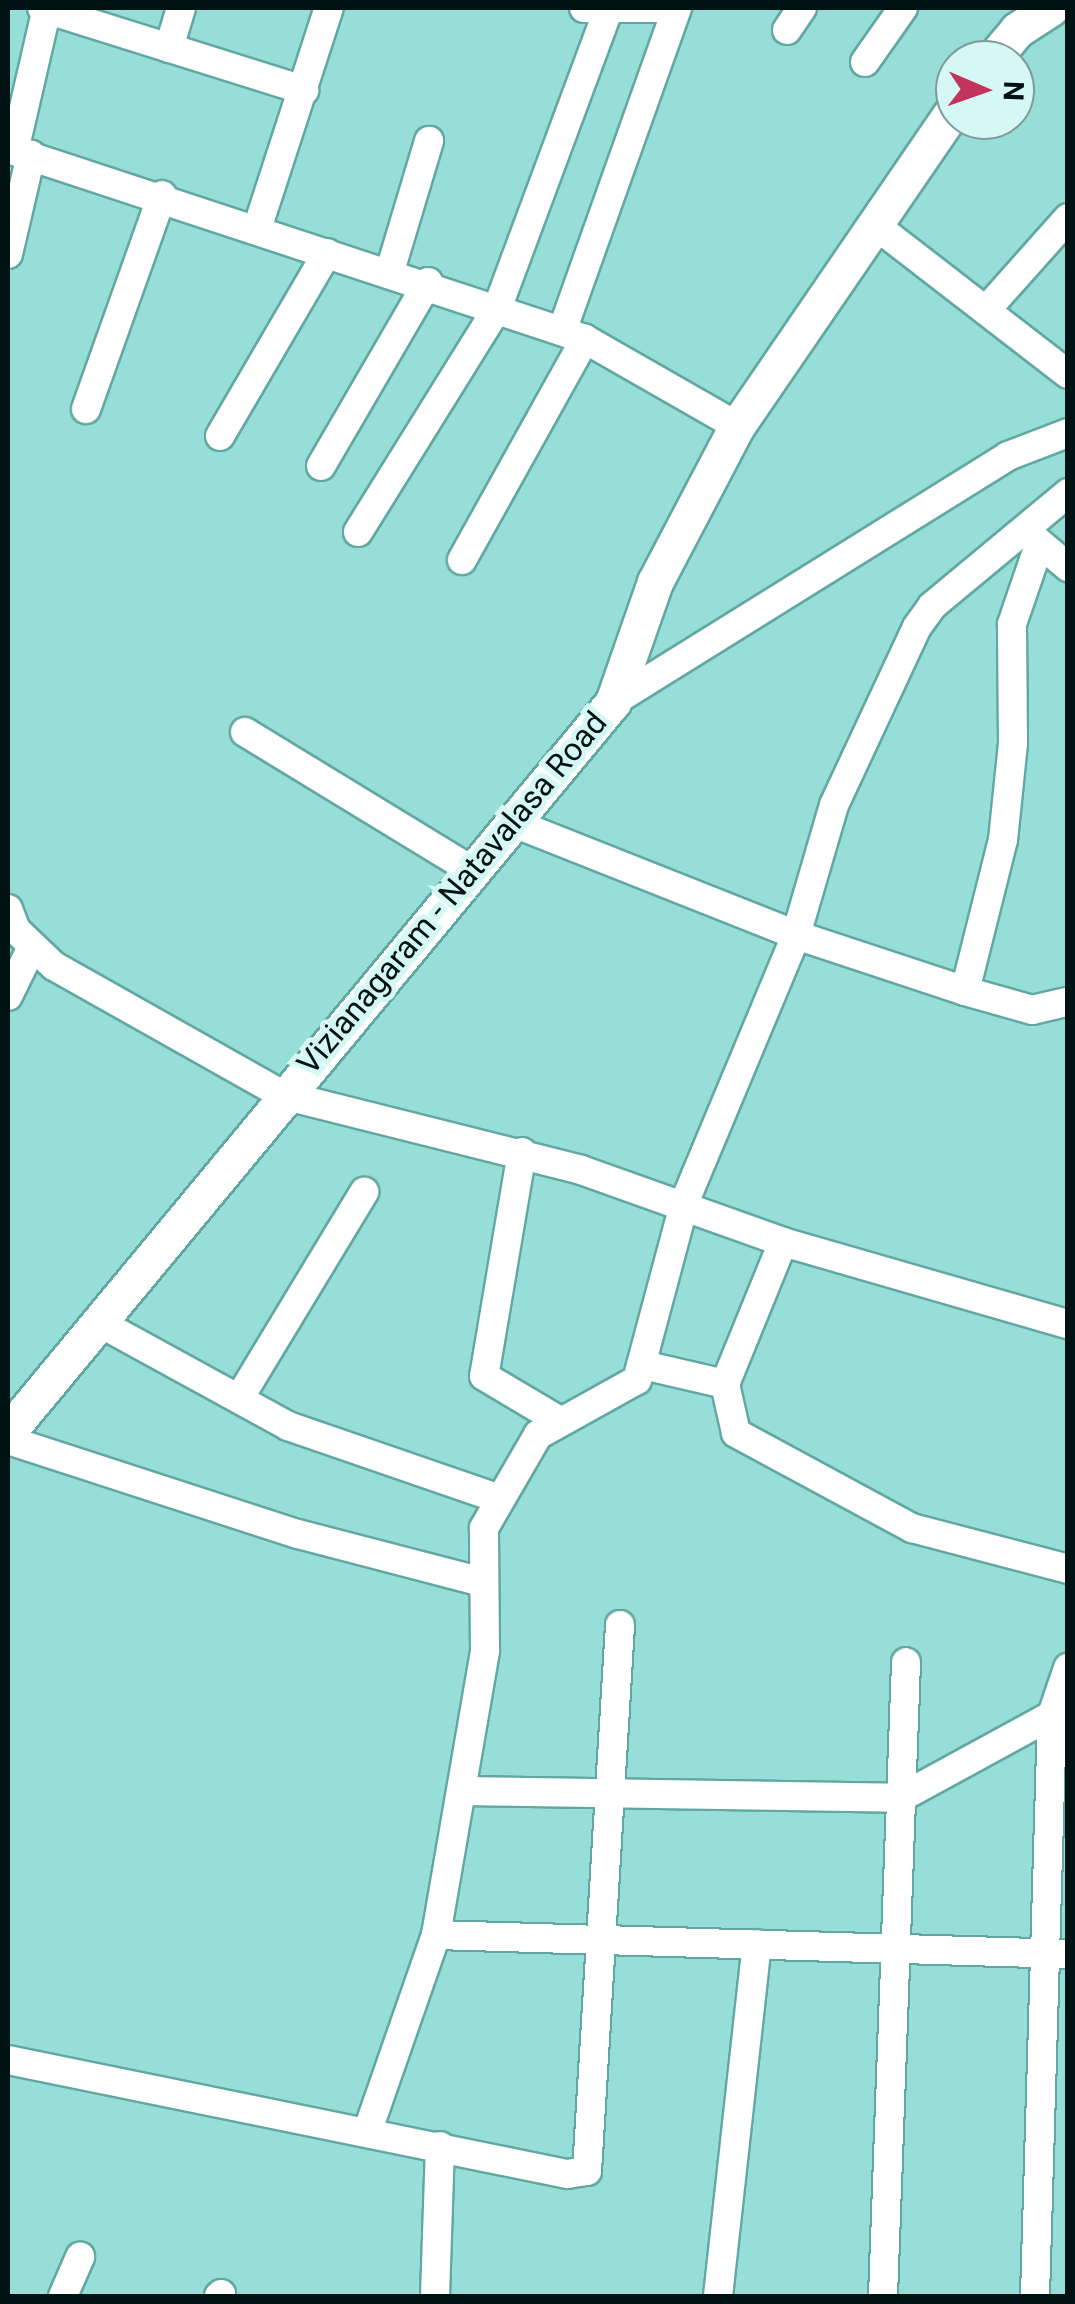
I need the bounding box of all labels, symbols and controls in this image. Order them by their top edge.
north arrow [935,40,1035,140]
text: N [997,81,1030,101]
street label: Vizianagaram - Natavalasa Road [289,704,615,1082]

